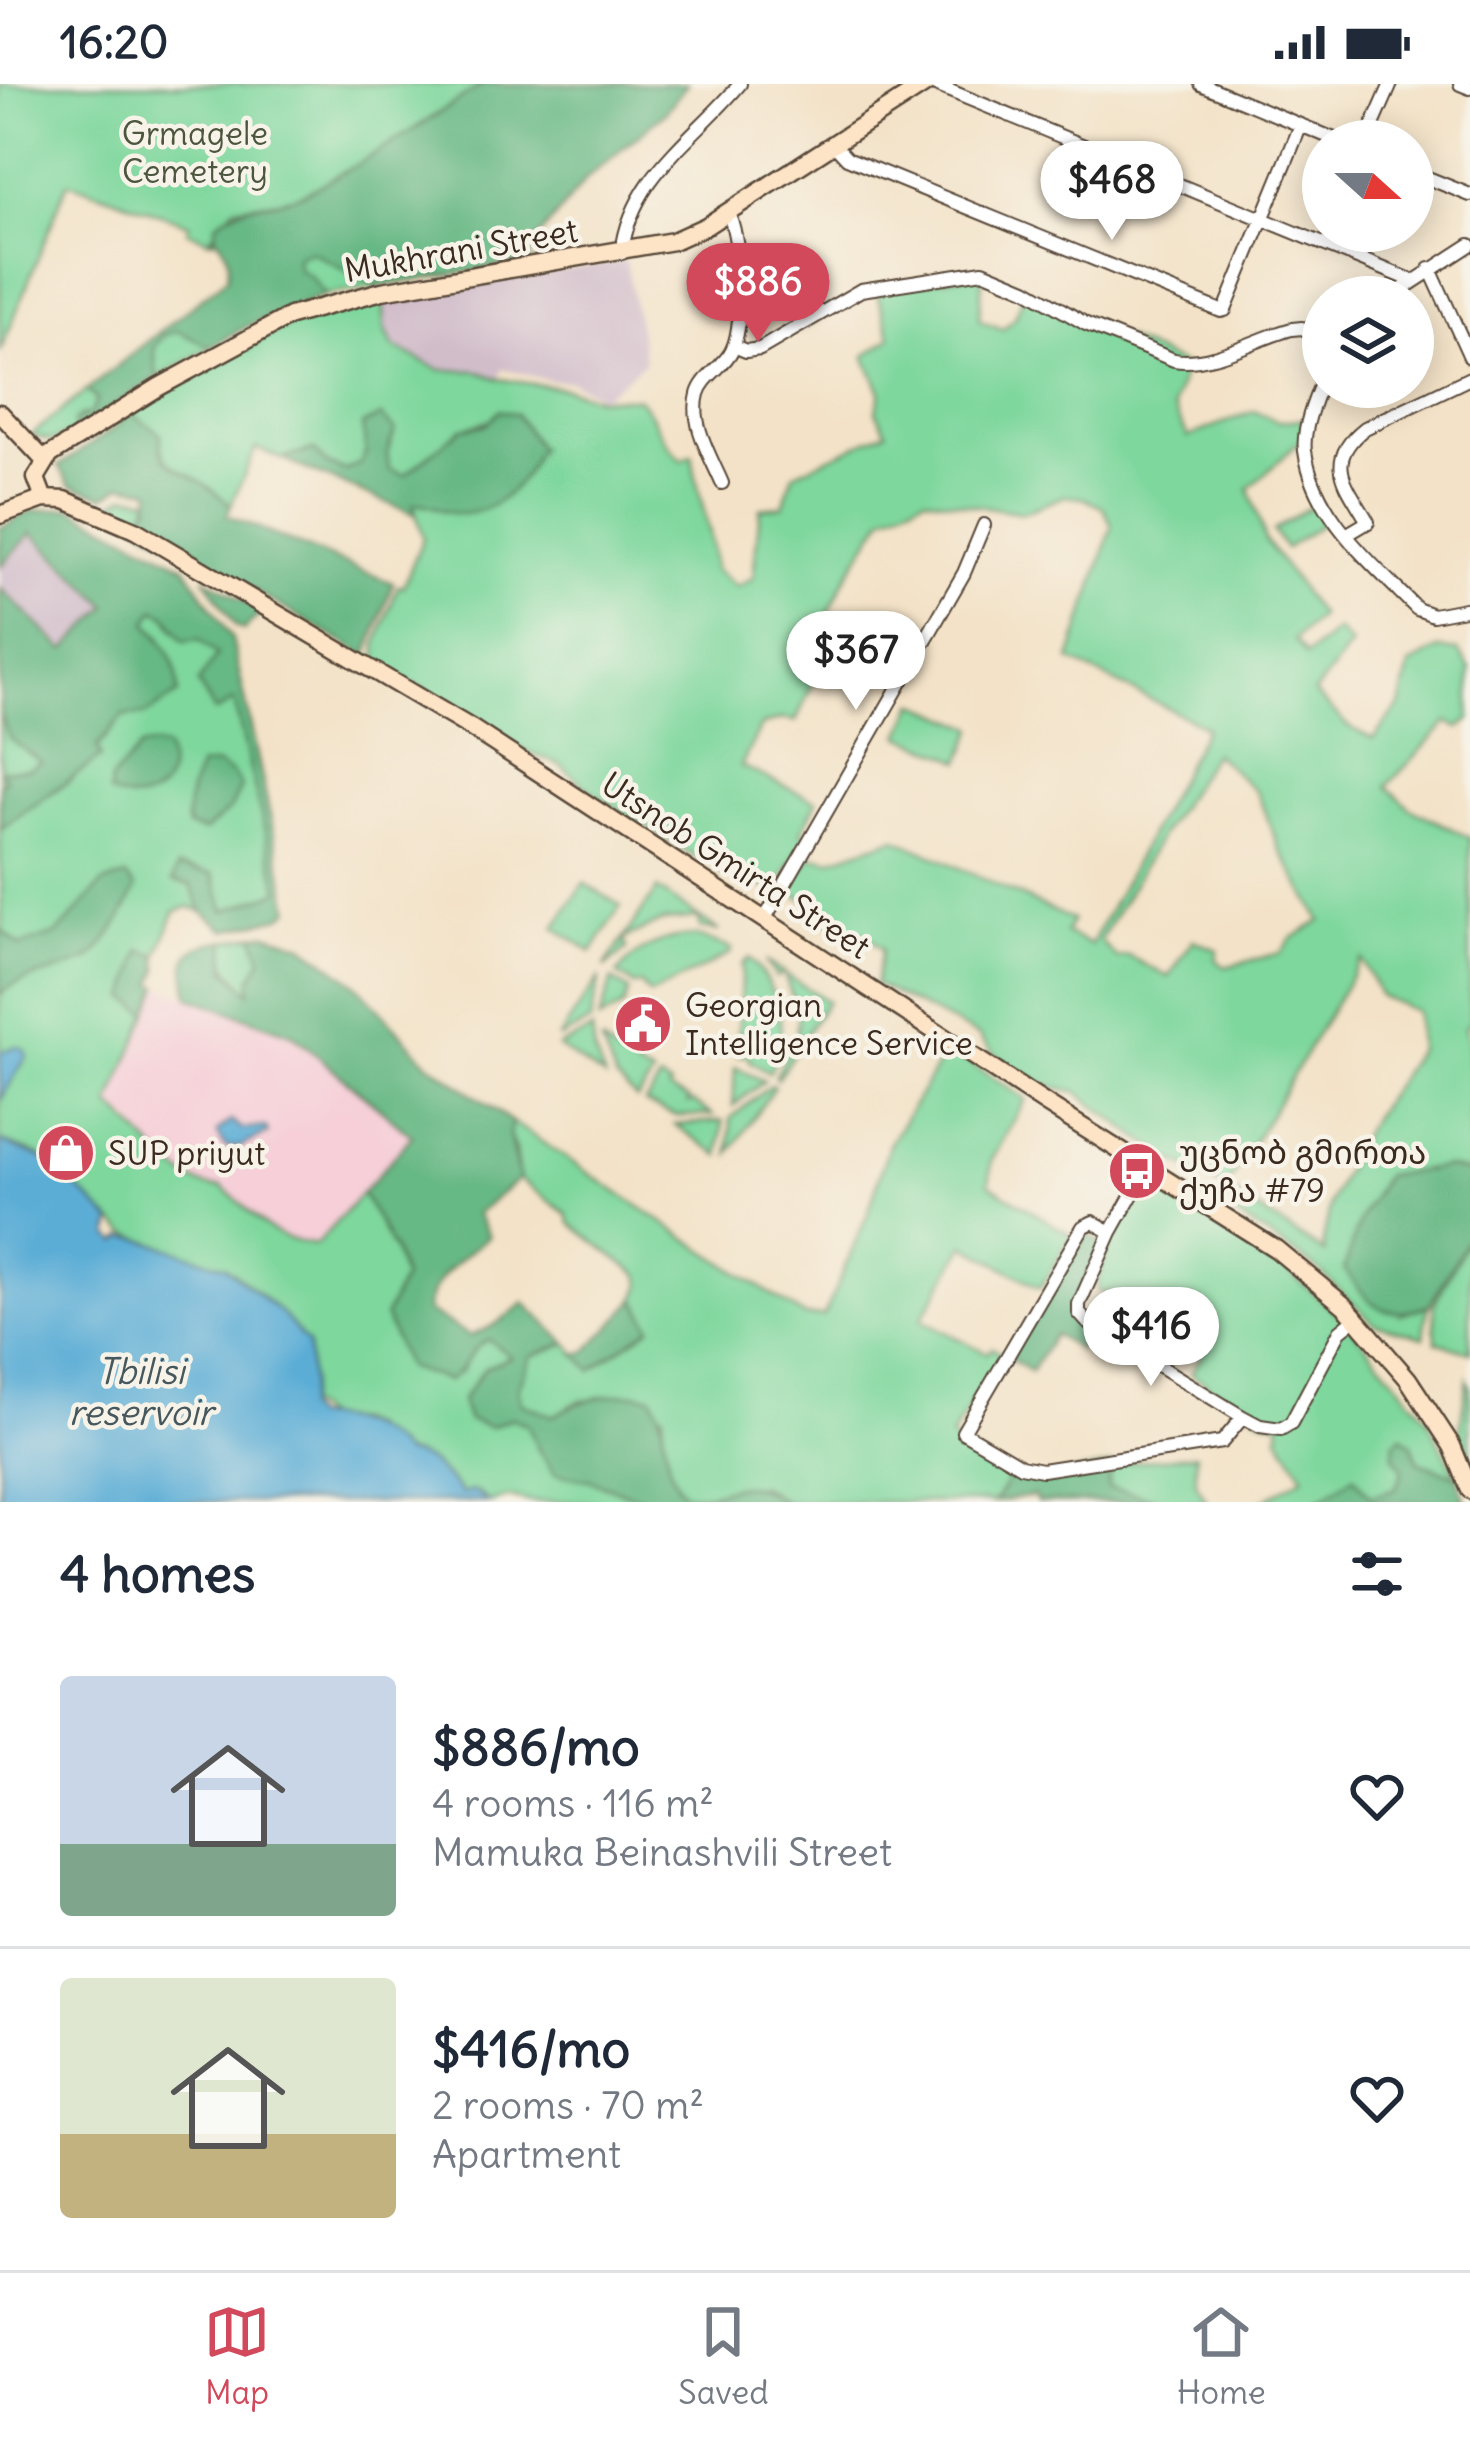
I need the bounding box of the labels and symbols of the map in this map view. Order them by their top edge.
park label: Grmagele Cemetery [122,112,268,192]
north arrow [1302,120,1434,252]
pin: $468 [1041,141,1183,243]
street label: Mukhrani Street [341,209,581,291]
pin: $886 [687,243,829,345]
pin: $367 [785,611,927,713]
street label: Utsnob Gmirta Street [594,762,878,968]
place label: Georgian Intelligence Service [685,984,973,1064]
public building icon: Georgian Intelligence Service [612,993,674,1055]
shop icon: SUP priyut [35,1122,97,1184]
place label: უცნობ გმირთა ქუჩა #79 [1179,1131,1426,1211]
place label: SUP priyut [108,1132,265,1174]
bus stop icon: უცნობ გმირთა ქუჩა #79 [1106,1140,1168,1202]
pin: $416 [1080,1287,1222,1389]
water label: Tbilisi reservoir [69,1349,217,1435]

